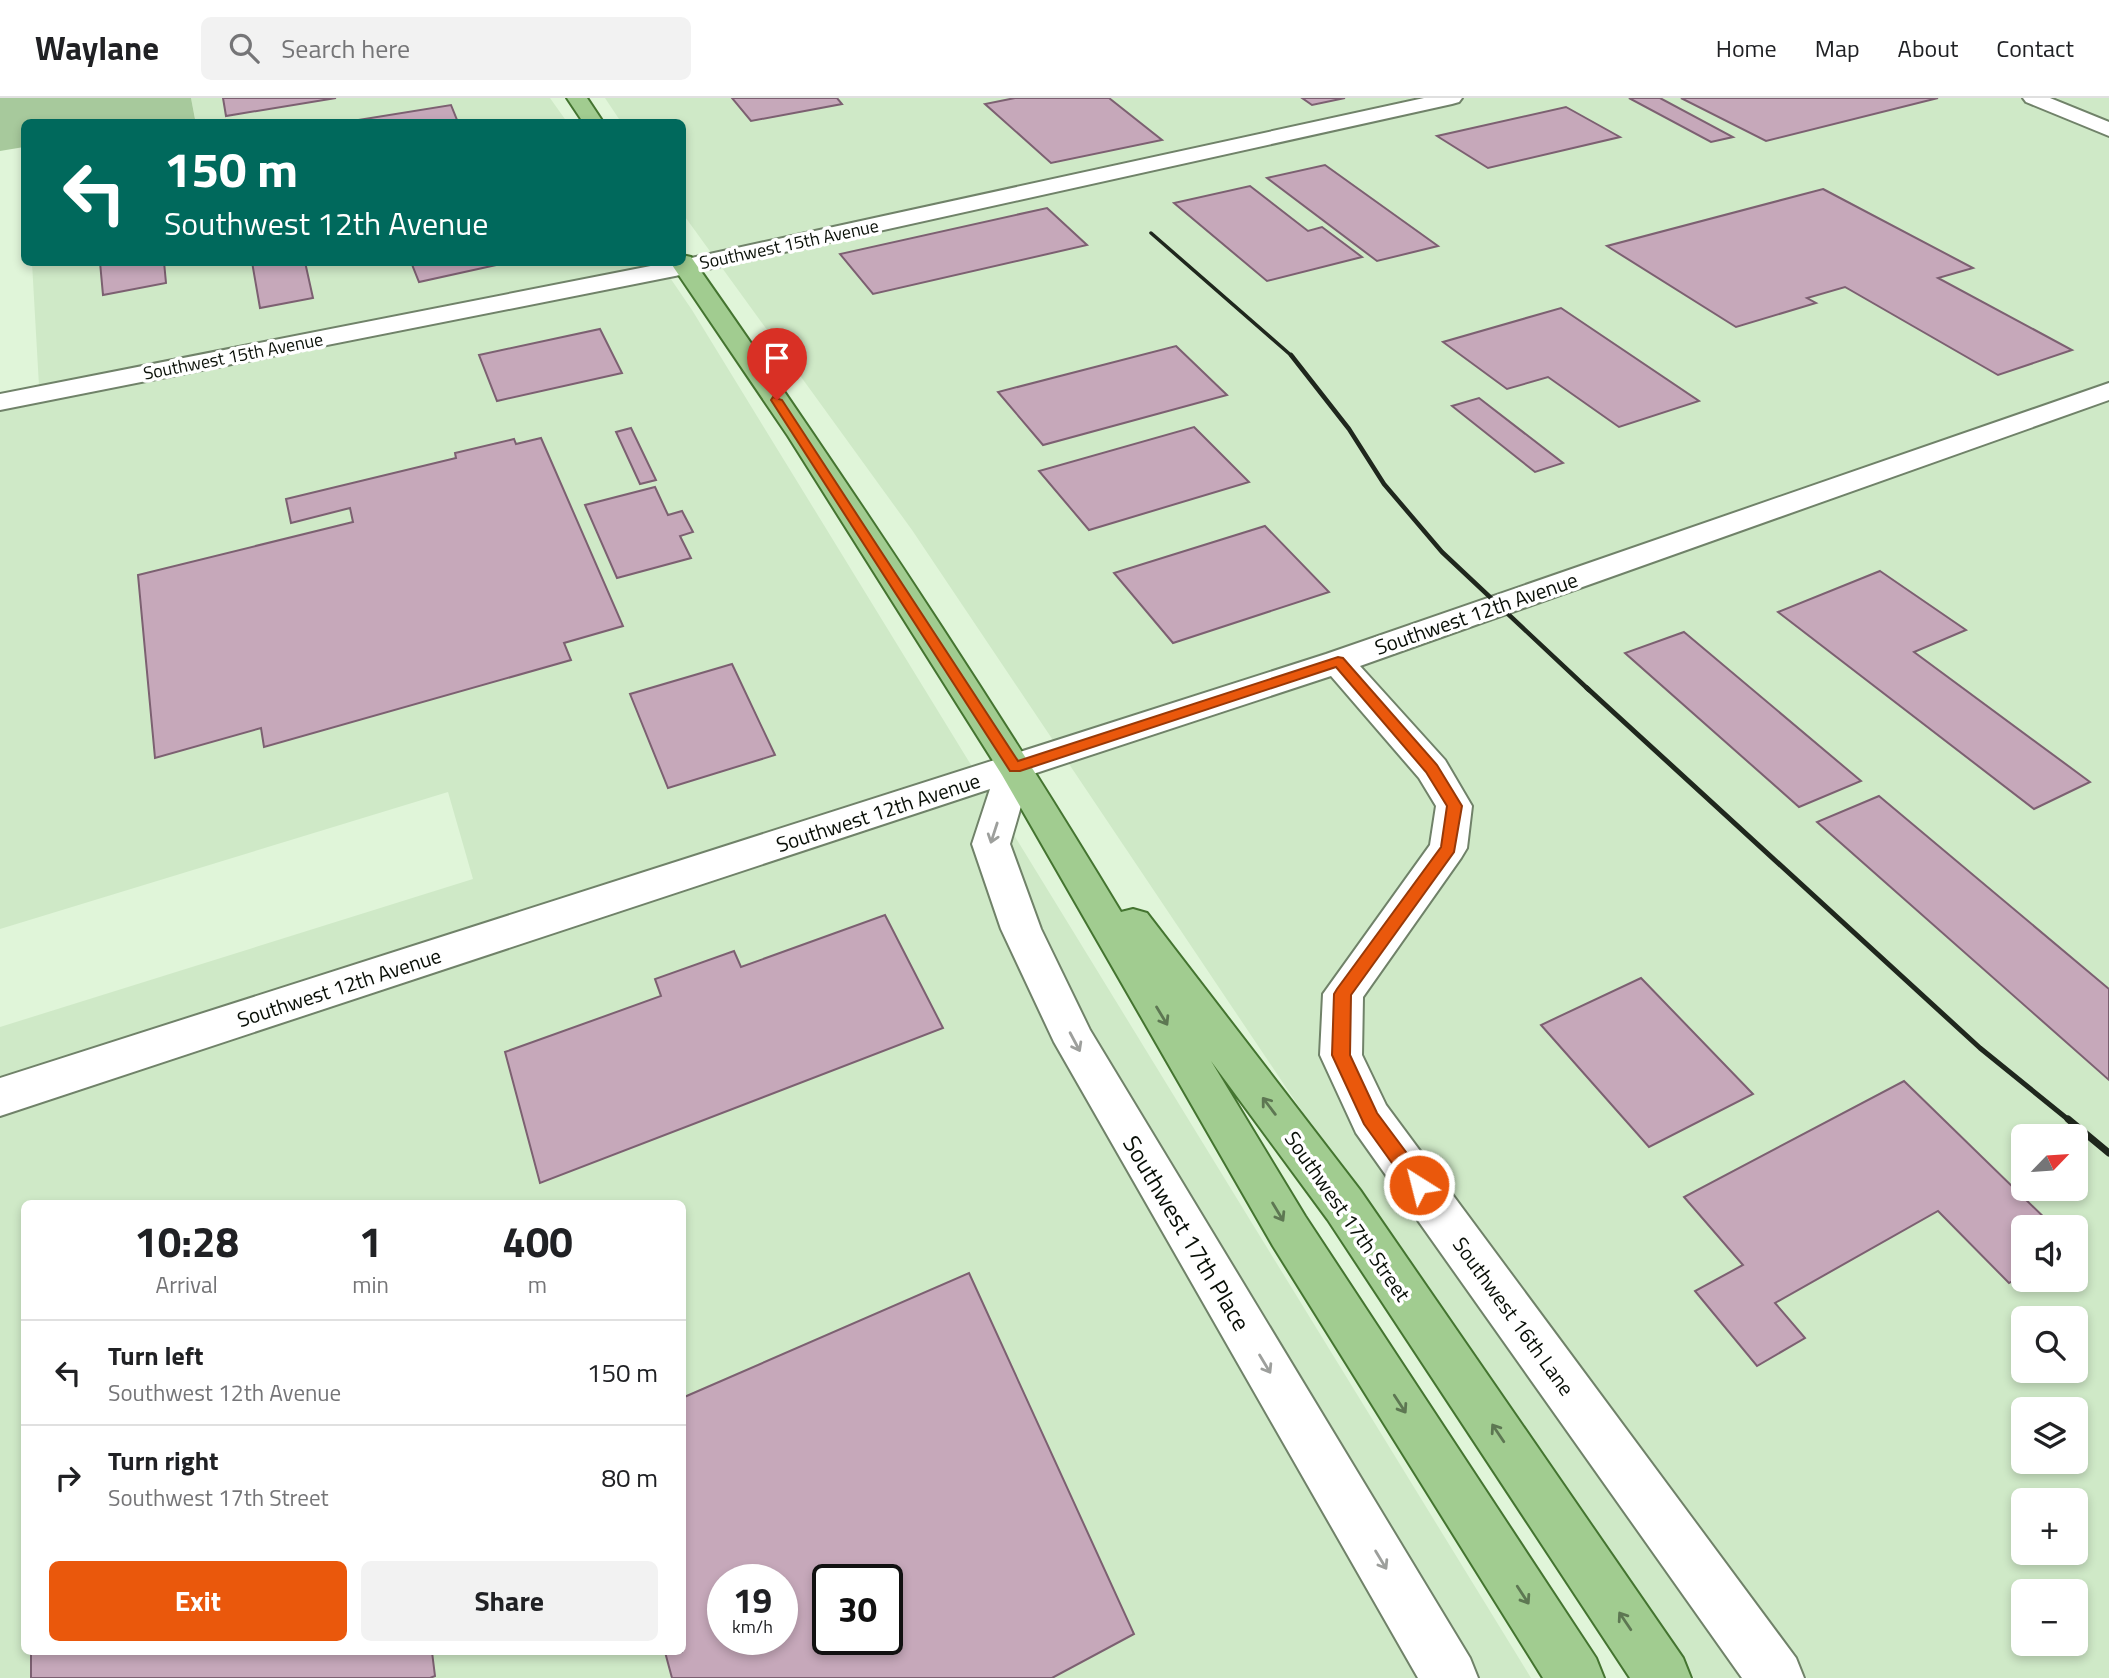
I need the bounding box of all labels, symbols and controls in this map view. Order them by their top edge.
search box [201,17,691,80]
text: Waylane [35,23,159,73]
icon: search [225,29,263,67]
text: Search here [281,29,410,68]
text: Home [1716,30,1777,66]
text: Map [1815,30,1860,66]
text: About [1898,30,1958,66]
text: Contact [1996,30,2074,66]
text: 150 m [164,131,298,206]
icon: left [49,147,140,238]
text: Southwest 12th Avenue [164,199,488,247]
street label: Southwest 15th Avenue [697,212,881,276]
street label: Southwest 15th Avenue [141,325,325,387]
pin [747,328,807,400]
icon: arrive [758,339,796,377]
street label: Southwest 12th Avenue [1370,563,1582,663]
street label: Southwest 12th Avenue [772,764,984,860]
one-way arrow [987,821,1000,843]
street label: Southwest 12th Avenue [233,939,445,1035]
one-way arrow [1155,1005,1169,1025]
one-way arrow [1069,1031,1082,1052]
one-way arrow [1262,1097,1276,1116]
street label: Southwest 17th Street [1277,1124,1419,1308]
north arrow [2011,1124,2088,1200]
map controls [2011,1124,2088,1656]
street label: Southwest 17th Place [1114,1128,1260,1338]
position arrow [1382,1148,1456,1222]
one-way arrow [1271,1201,1285,1221]
text: 10:28 [134,1209,239,1273]
text: 1 [359,1209,382,1273]
text: 400 [502,1209,573,1273]
button: sound [2011,1215,2088,1292]
street label: Southwest 16th Lane [1445,1230,1583,1402]
text: Arrival [155,1267,218,1302]
text: min [352,1267,389,1302]
text: m [528,1267,547,1302]
button: search [2011,1306,2088,1383]
text: Turn left [108,1336,203,1375]
text: 150 m [587,1353,658,1392]
icon: left [49,1354,87,1392]
one-way arrow [1259,1354,1273,1374]
text: Southwest 12th Avenue [108,1375,341,1410]
one-way arrow [1393,1393,1407,1413]
button: layers [2011,1397,2088,1474]
one-way arrow [1490,1424,1505,1443]
text: Turn right [108,1441,219,1480]
text: 80 m [601,1458,658,1497]
icon: right [49,1459,87,1497]
text: Southwest 17th Street [108,1480,329,1515]
button: + [2011,1488,2088,1565]
one-way arrow [1374,1550,1388,1570]
button: Exit [49,1561,347,1641]
button: Share [361,1561,658,1641]
speed limit sign: 30 [812,1564,903,1655]
text: 19 [733,1573,772,1627]
button: − [2011,1579,2088,1656]
one-way arrow [1516,1585,1530,1605]
one-way arrow [1618,1612,1632,1632]
text: km/h [732,1613,773,1640]

